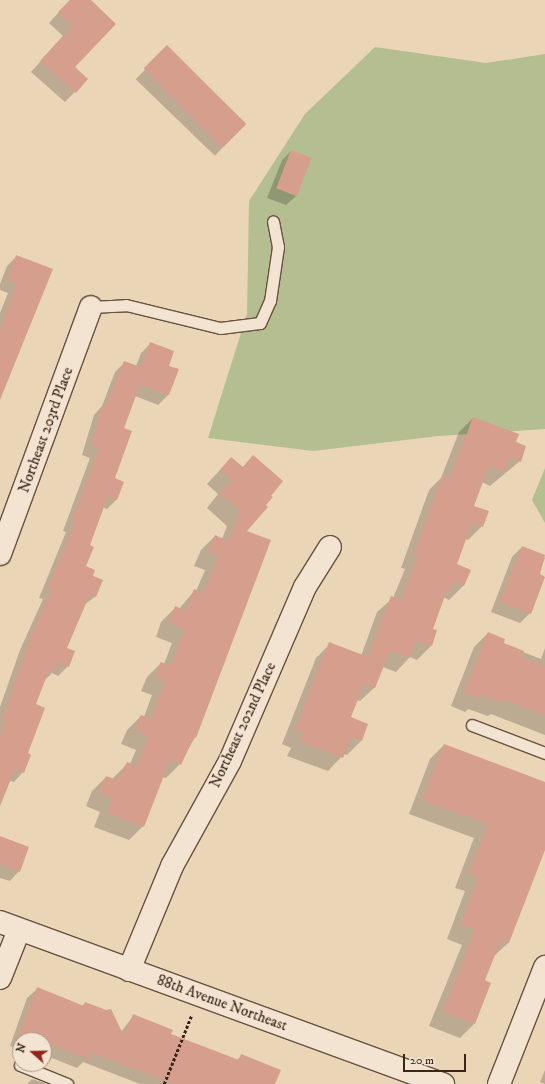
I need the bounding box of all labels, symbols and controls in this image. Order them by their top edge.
street label: Northeast 203rd Place [15,365,77,495]
street label: Northeast 202nd Place [206,659,280,791]
street label: 88th Avenue Northeast [154,971,290,1035]
north arrow [12,1032,52,1072]
text: N [14,1042,30,1055]
scale bar [405,1046,468,1072]
text: 20 m [410,1053,434,1068]

